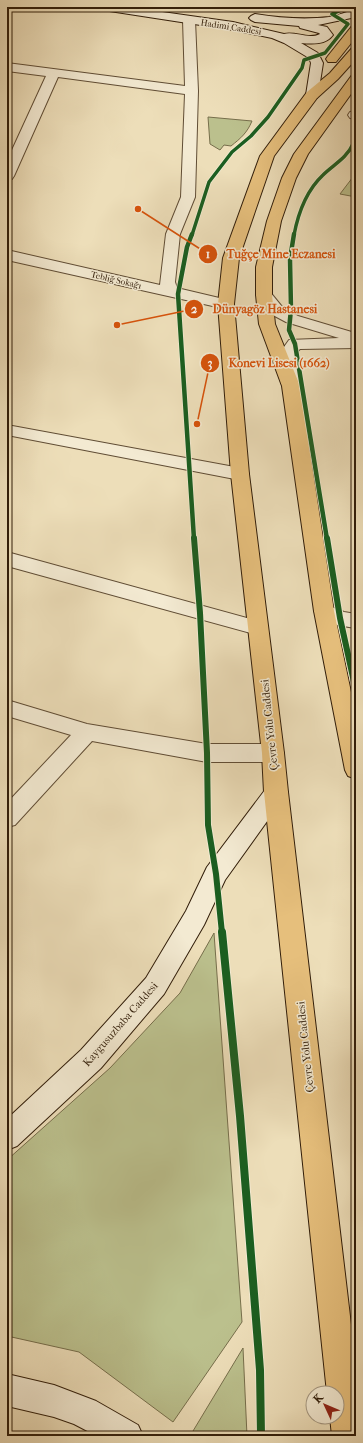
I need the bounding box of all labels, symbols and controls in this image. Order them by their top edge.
street label: Hadimi Caddesi [200,17,262,37]
callout: Tuğçe Mine Eczanesi [198,242,343,266]
text: 1 [206,247,210,261]
text: Tuğçe Mine Eczanesi [225,247,336,262]
street label: Tebliğ Sokağı [90,269,143,291]
callout: Dünyagöz Hastanesi [184,297,325,321]
text: 2 [191,302,198,316]
text: Dünyagöz Hastanesi [213,302,318,317]
callout: Konevi Lisesi (1662) [200,351,337,375]
text: 3 [208,356,213,371]
text: Konevi Lisesi (1662) [228,356,330,370]
street label: Çevre Yolu Caddesi [258,678,281,771]
street label: Kaygusuzbaba Caddesi [80,979,161,1069]
street label: Çevre Yolu Caddesi [294,1000,317,1093]
north arrow [305,1385,345,1425]
text: K [311,1390,326,1406]

